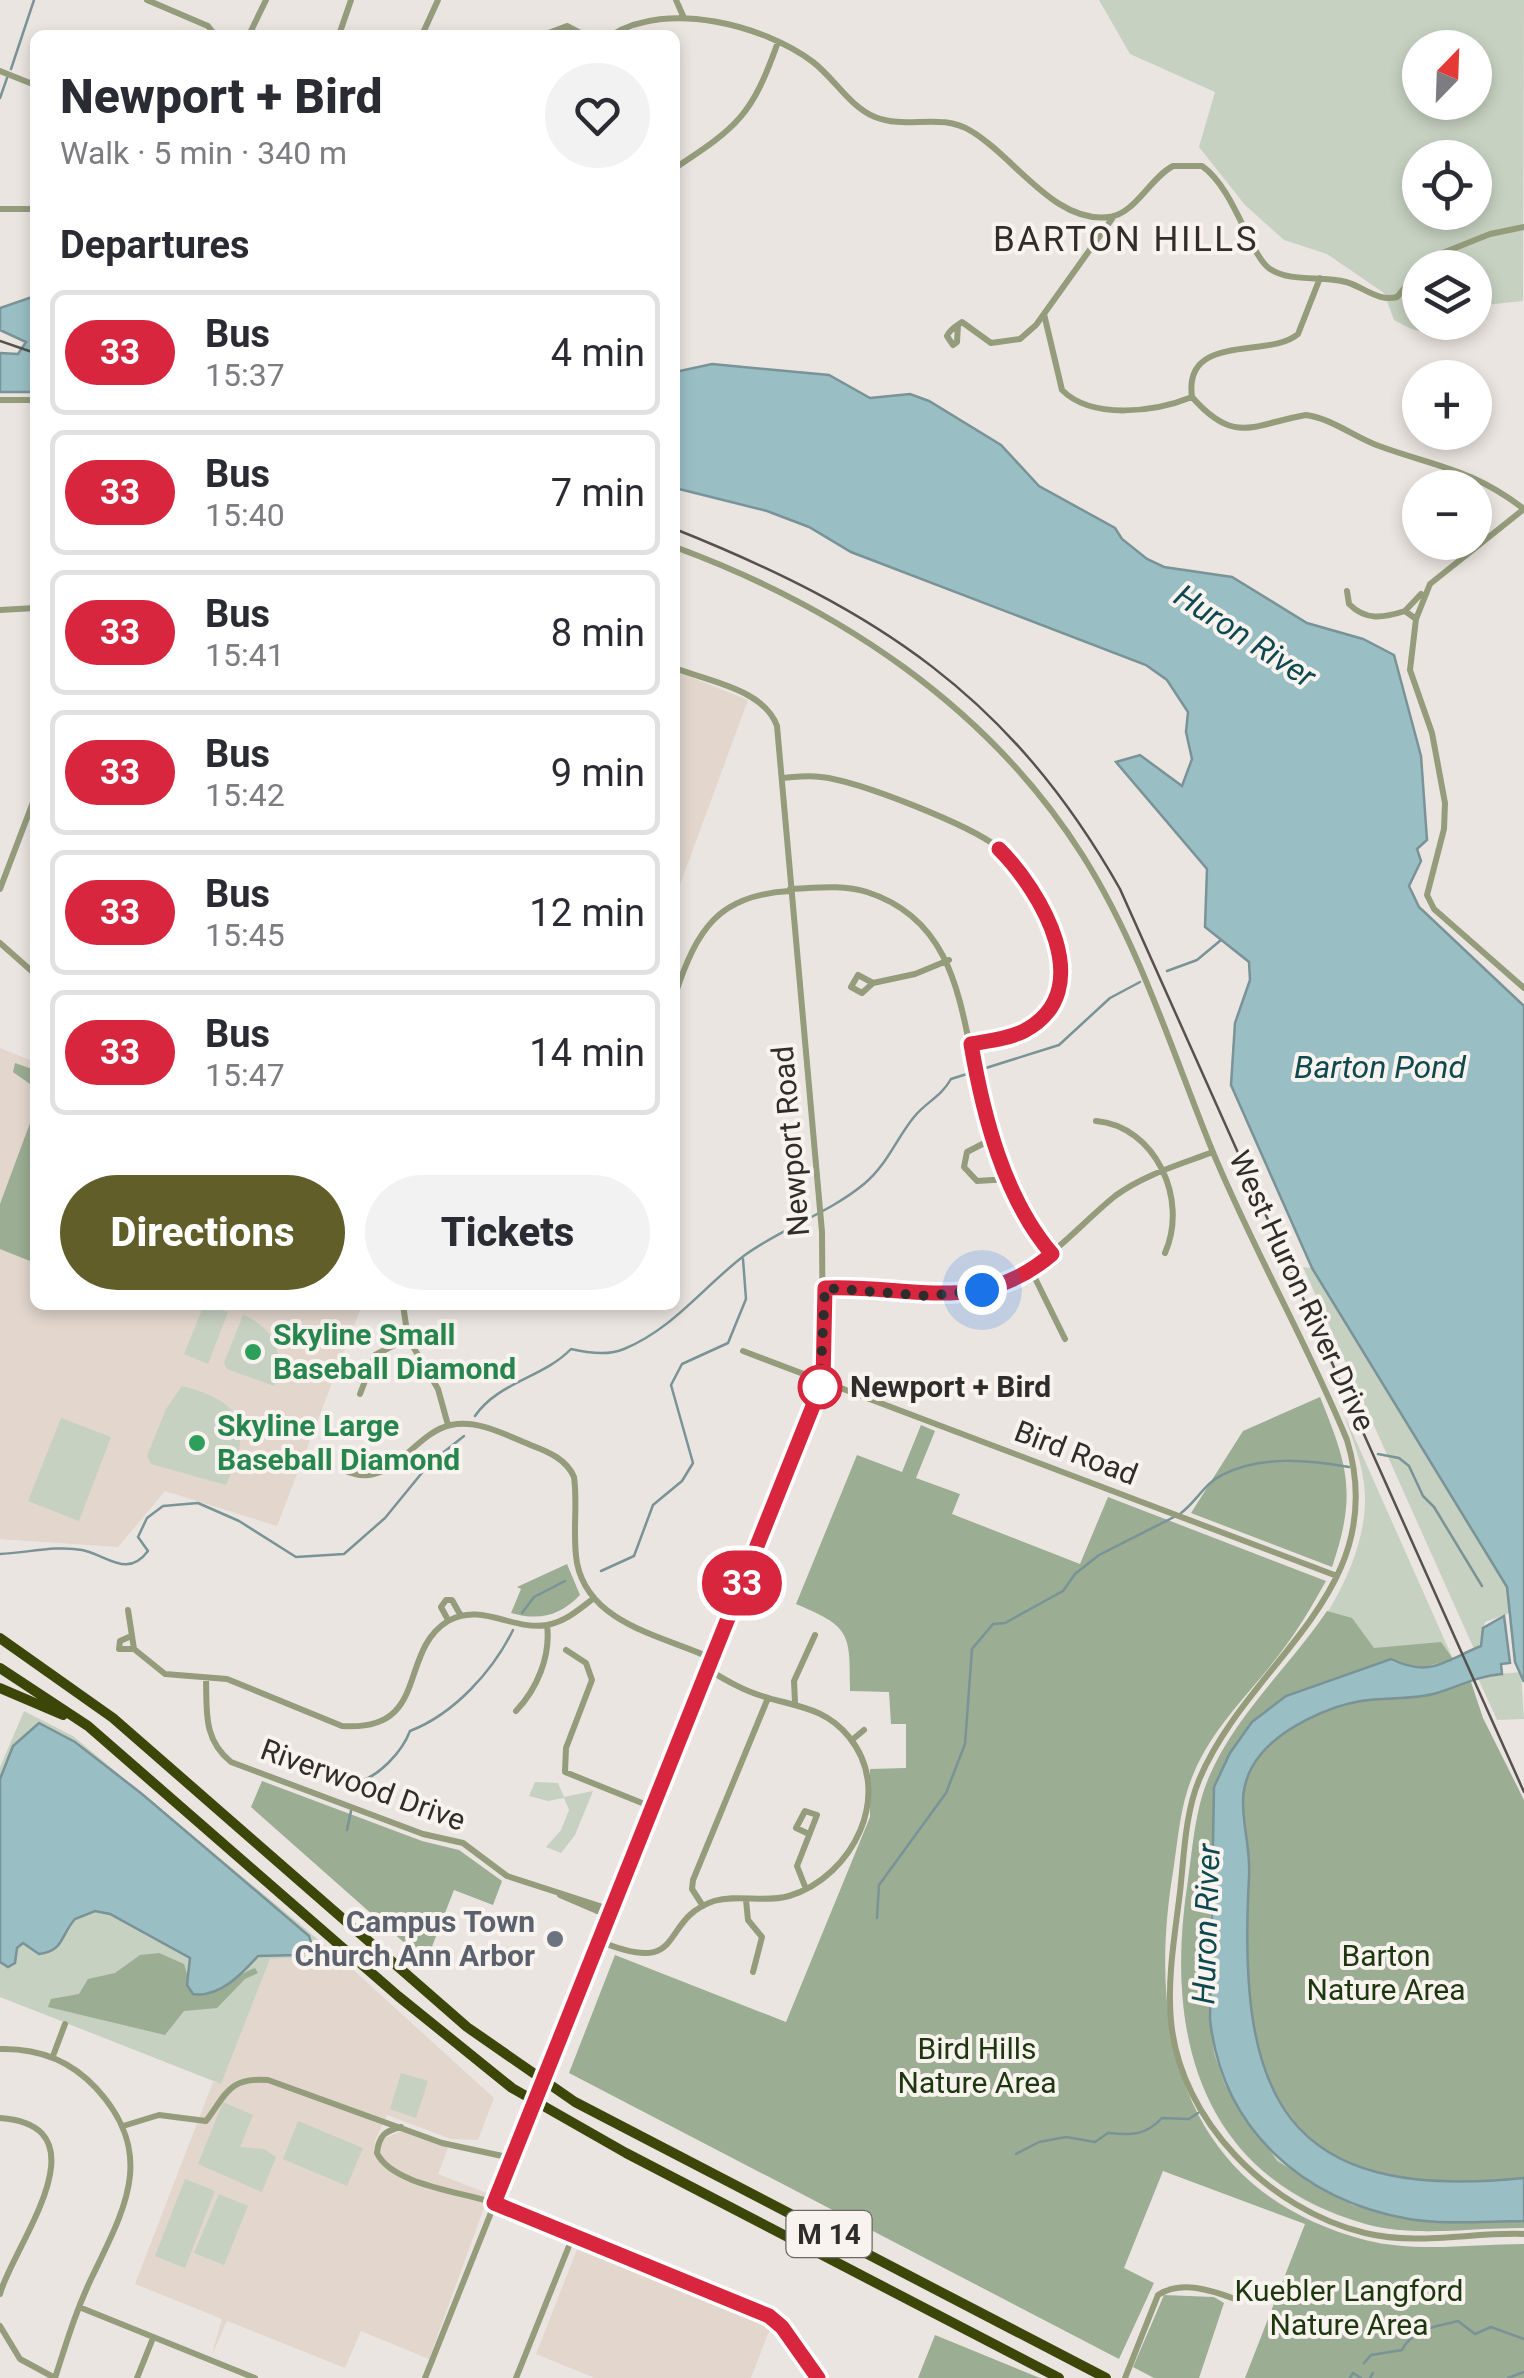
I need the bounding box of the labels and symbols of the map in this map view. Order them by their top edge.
north arrow [1402,30,1492,120]
district label: BARTON HILLS [993,219,1259,260]
water label: Huron River [1167,576,1324,696]
street label: Newport Road [765,1044,816,1238]
water label: Barton Pond [1294,1048,1466,1086]
street label: West Huron River Drive [1222,1145,1383,1436]
your location [957,1265,1007,1315]
place label: Skyline Small Baseball Diamond [273,1317,516,1386]
marker: Skyline Small Baseball Diamond [242,1341,264,1363]
marker: Newport + Bird [799,1366,841,1408]
place label: Newport + Bird [850,1369,1051,1404]
place label: Skyline Large Baseball Diamond [217,1408,460,1477]
street label: Bird Road [1010,1413,1143,1492]
marker: Skyline Large Baseball Diamond [186,1432,208,1454]
line badge: 33 [697,1550,787,1616]
street label: Riverwood Drive [256,1731,470,1838]
water label: Huron River [1184,1842,1228,2005]
place label: Campus Town Church Ann Arbor [294,1904,535,1973]
marker: Campus Town Church Ann Arbor [544,1928,566,1950]
park label: Barton Nature Area [1307,1938,1466,2007]
park label: Bird Hills Nature Area [898,2031,1057,2100]
road number: M 14 [786,2211,872,2257]
park label: Kuebler Langford Nature Area [1235,2273,1463,2342]

